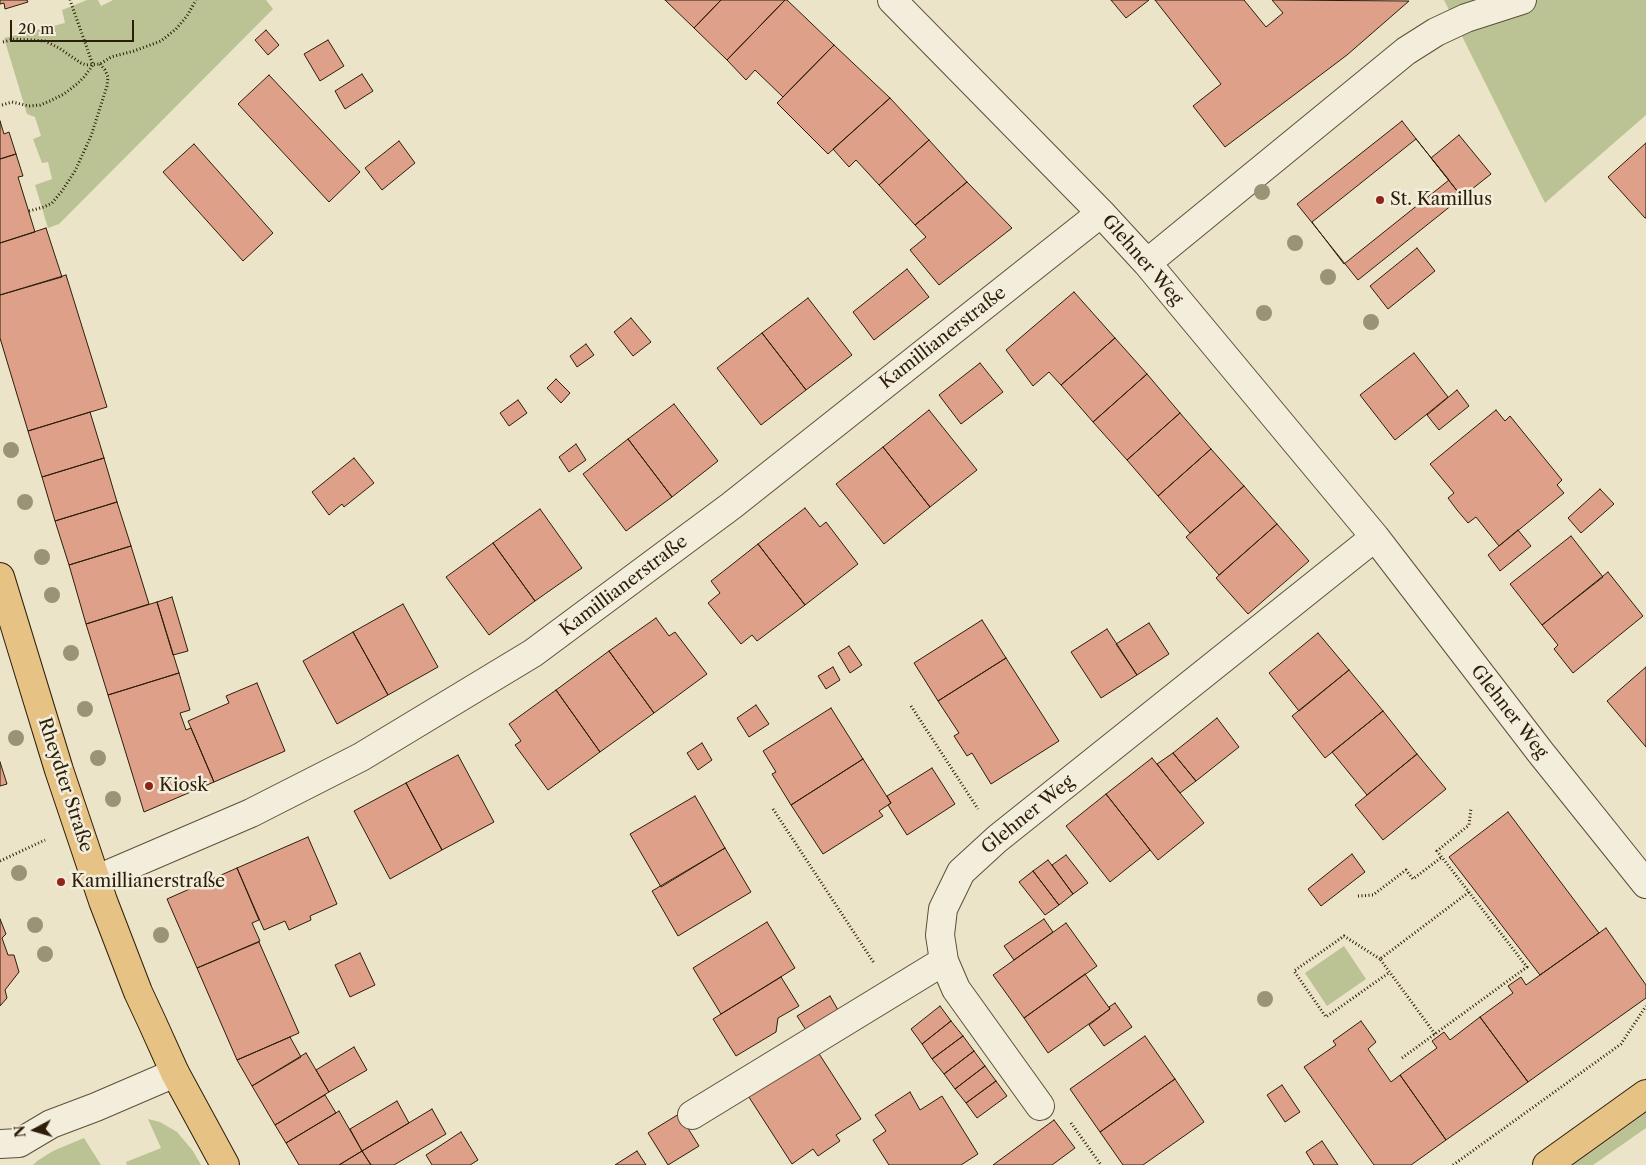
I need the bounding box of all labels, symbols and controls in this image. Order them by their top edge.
scale bar [12,10,136,42]
text: 20 m [18,19,54,38]
place label: St. Kamillus [1390,189,1492,211]
marker: St. Kamillus [1374,194,1386,206]
street label: Glehner Weg [1097,210,1187,310]
street label: Kamillianerstraße [876,282,1010,394]
street label: Kamillianerstraße [556,531,692,641]
street label: Glehner Weg [1466,661,1552,763]
street label: Rheydter Straße [33,715,97,855]
street label: Glehner Weg [977,771,1079,859]
place label: Kiosk [159,775,208,797]
marker: Kiosk [143,780,155,792]
place label: Kamillianerstraße [71,871,225,893]
marker: Kamillianerstraße [55,876,67,888]
north arrow [10,1105,60,1155]
text: N [10,1125,30,1139]

